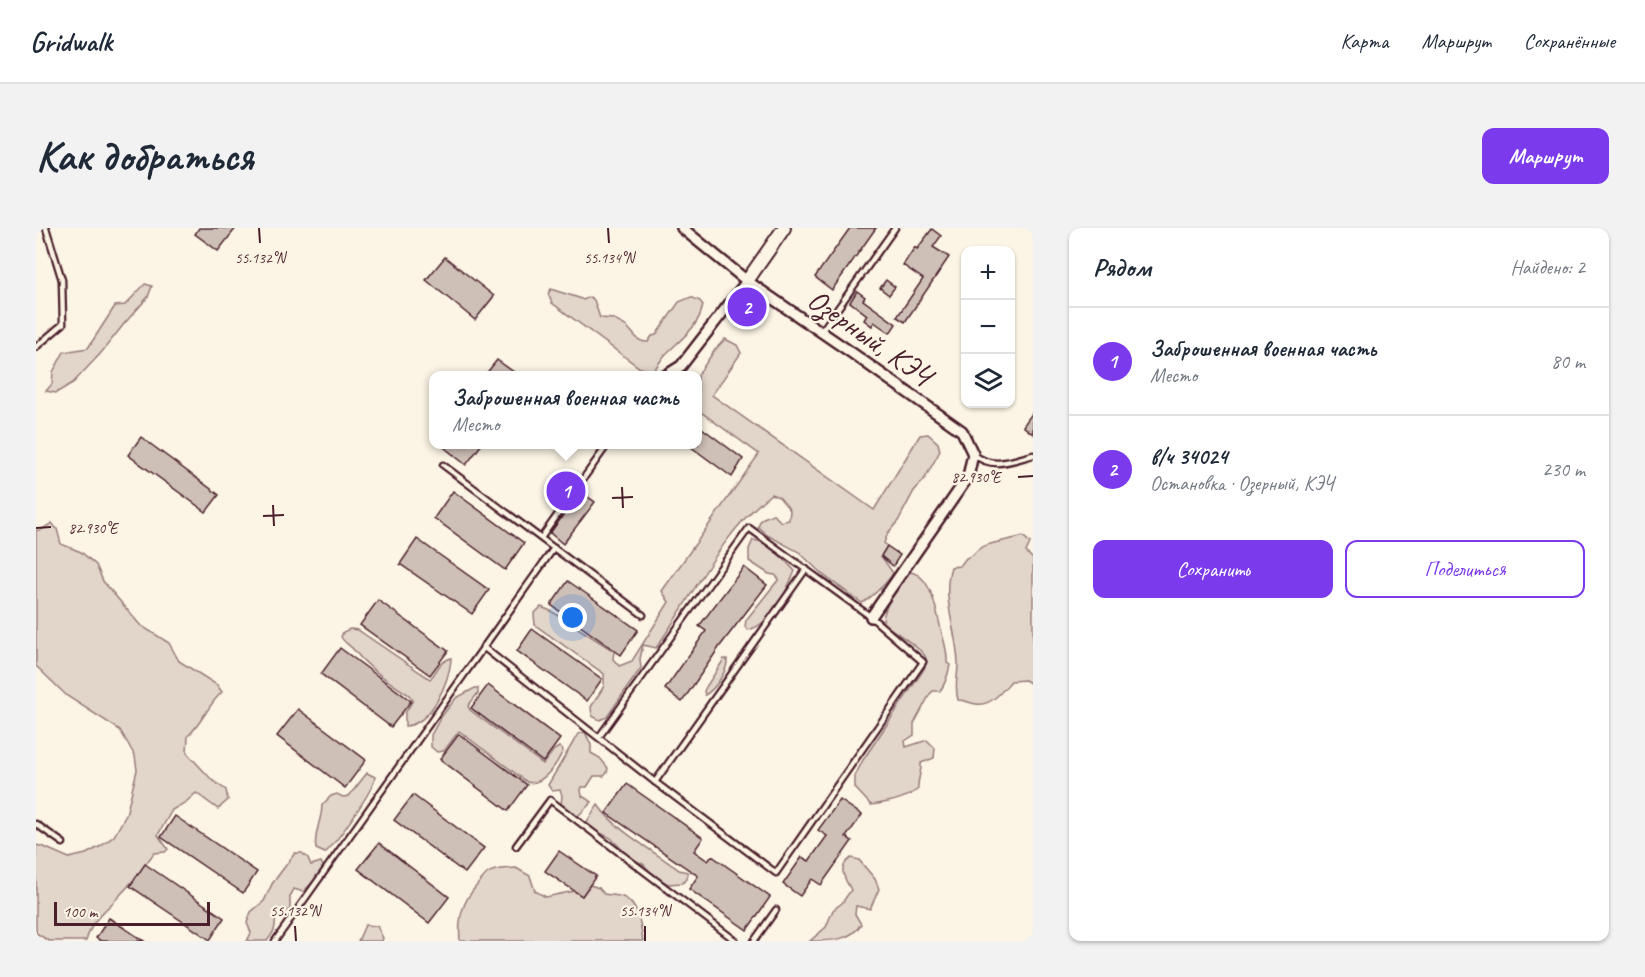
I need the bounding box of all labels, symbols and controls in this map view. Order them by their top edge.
text: Gridwalk [30,24,112,59]
text: Карта [1340,28,1389,54]
text: Маршрут [1422,28,1491,54]
text: Сохранённые [1524,28,1615,54]
button: Маршрут [1482,128,1609,184]
text: Как добраться [36,130,253,183]
map controls [961,246,1015,408]
button: + [961,246,1015,300]
text: 55.132°N [235,249,288,268]
text: 55.134°N [584,249,637,268]
text: Рядом [1093,251,1151,284]
text: Найдено: 2 [1510,255,1585,280]
street label: Озерный, КЭЧ [800,280,943,396]
pin: 2 [728,284,766,329]
button: − [961,300,1015,354]
text: Заброшенная военная часть [1150,335,1376,363]
text: 1 [1108,349,1117,374]
text: 80 m [1551,349,1585,374]
button: layers [961,354,1015,408]
text: Место [1150,363,1197,388]
popup [429,371,702,449]
text: Заброшенная военная часть [452,384,679,412]
text: Место [452,412,500,437]
text: в/ч 34024 [1150,443,1228,471]
text: 2 [1108,457,1117,482]
text: 230 m [1542,457,1585,482]
pin: 1 [546,468,586,514]
text: 82.930°E [952,468,1003,487]
text: Остановка · Озерный, КЭЧ [1150,471,1334,496]
text: 82.930°E [69,519,120,538]
button: Сохранить [1093,540,1333,598]
button: Поделиться [1345,540,1585,598]
your location [558,603,587,632]
scale bar [54,899,210,926]
text: 100 m [63,902,97,922]
text: 55.132°N [270,902,323,921]
text: 55.134°N [620,902,673,921]

